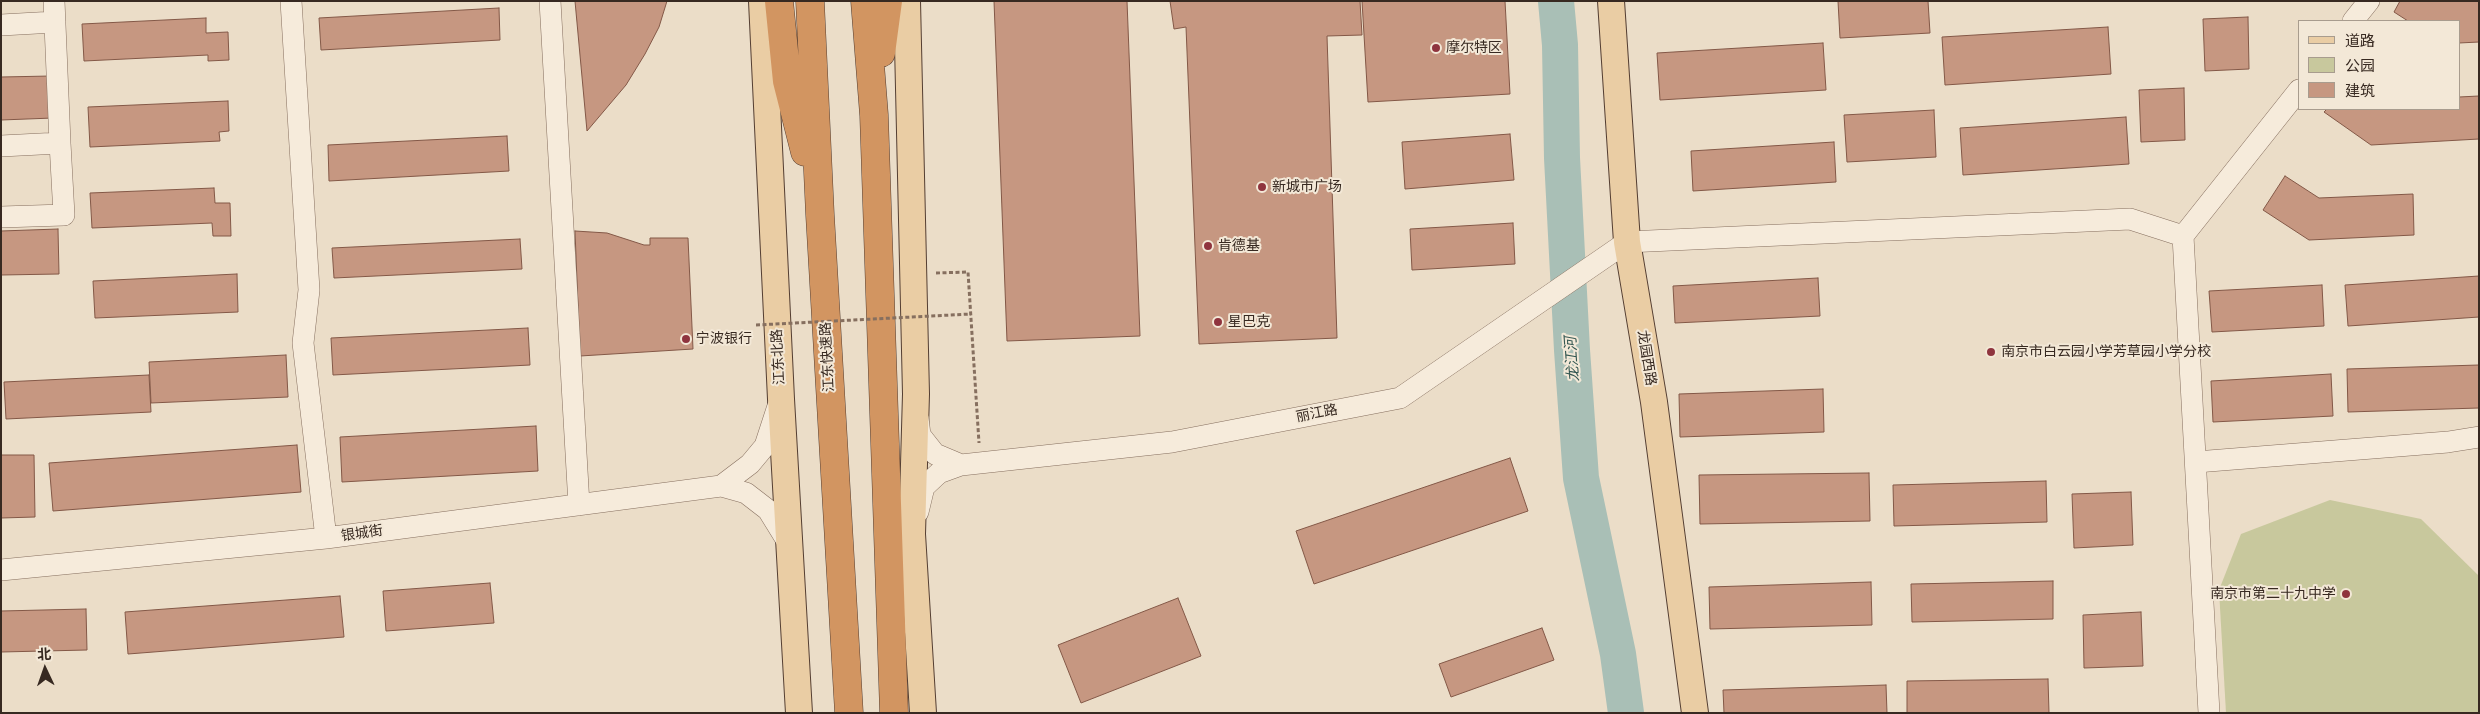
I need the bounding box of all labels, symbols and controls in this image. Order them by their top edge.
legend [2298,20,2460,110]
text: 道路 [2345,30,2375,51]
place label: 摩尔特区 [1446,40,1502,56]
marker: 摩尔特区 [1430,42,1442,54]
text: 公园 [2345,55,2375,76]
text: 建筑 [2345,80,2375,101]
place label: 新城市广场 [1272,179,1342,195]
marker: 新城市广场 [1256,181,1268,193]
place label: 肯德基 [1218,238,1260,254]
marker: 肯德基 [1202,240,1214,252]
place label: 星巴克 [1228,314,1270,330]
marker: 星巴克 [1212,316,1224,328]
street label: 江东快速路 [818,322,838,392]
street label: 江东北路 [769,329,789,385]
street label: 龙园西路 [1633,329,1659,387]
place label: 宁波银行 [696,331,752,347]
marker: 宁波银行 [680,333,692,345]
water label: 龙江河 [1562,336,1584,382]
place label: 南京市白云园小学芳草园小学分校 [2001,344,2211,360]
marker: 南京市白云园小学芳草园小学分校 [1985,346,1997,358]
street label: 丽江路 [1295,402,1339,426]
street label: 银城街 [340,523,384,545]
place label: 南京市第二十九中学 [2210,586,2336,602]
marker: 南京市第二十九中学 [2340,588,2352,600]
north arrow [20,644,70,694]
text: 北 [37,644,52,664]

